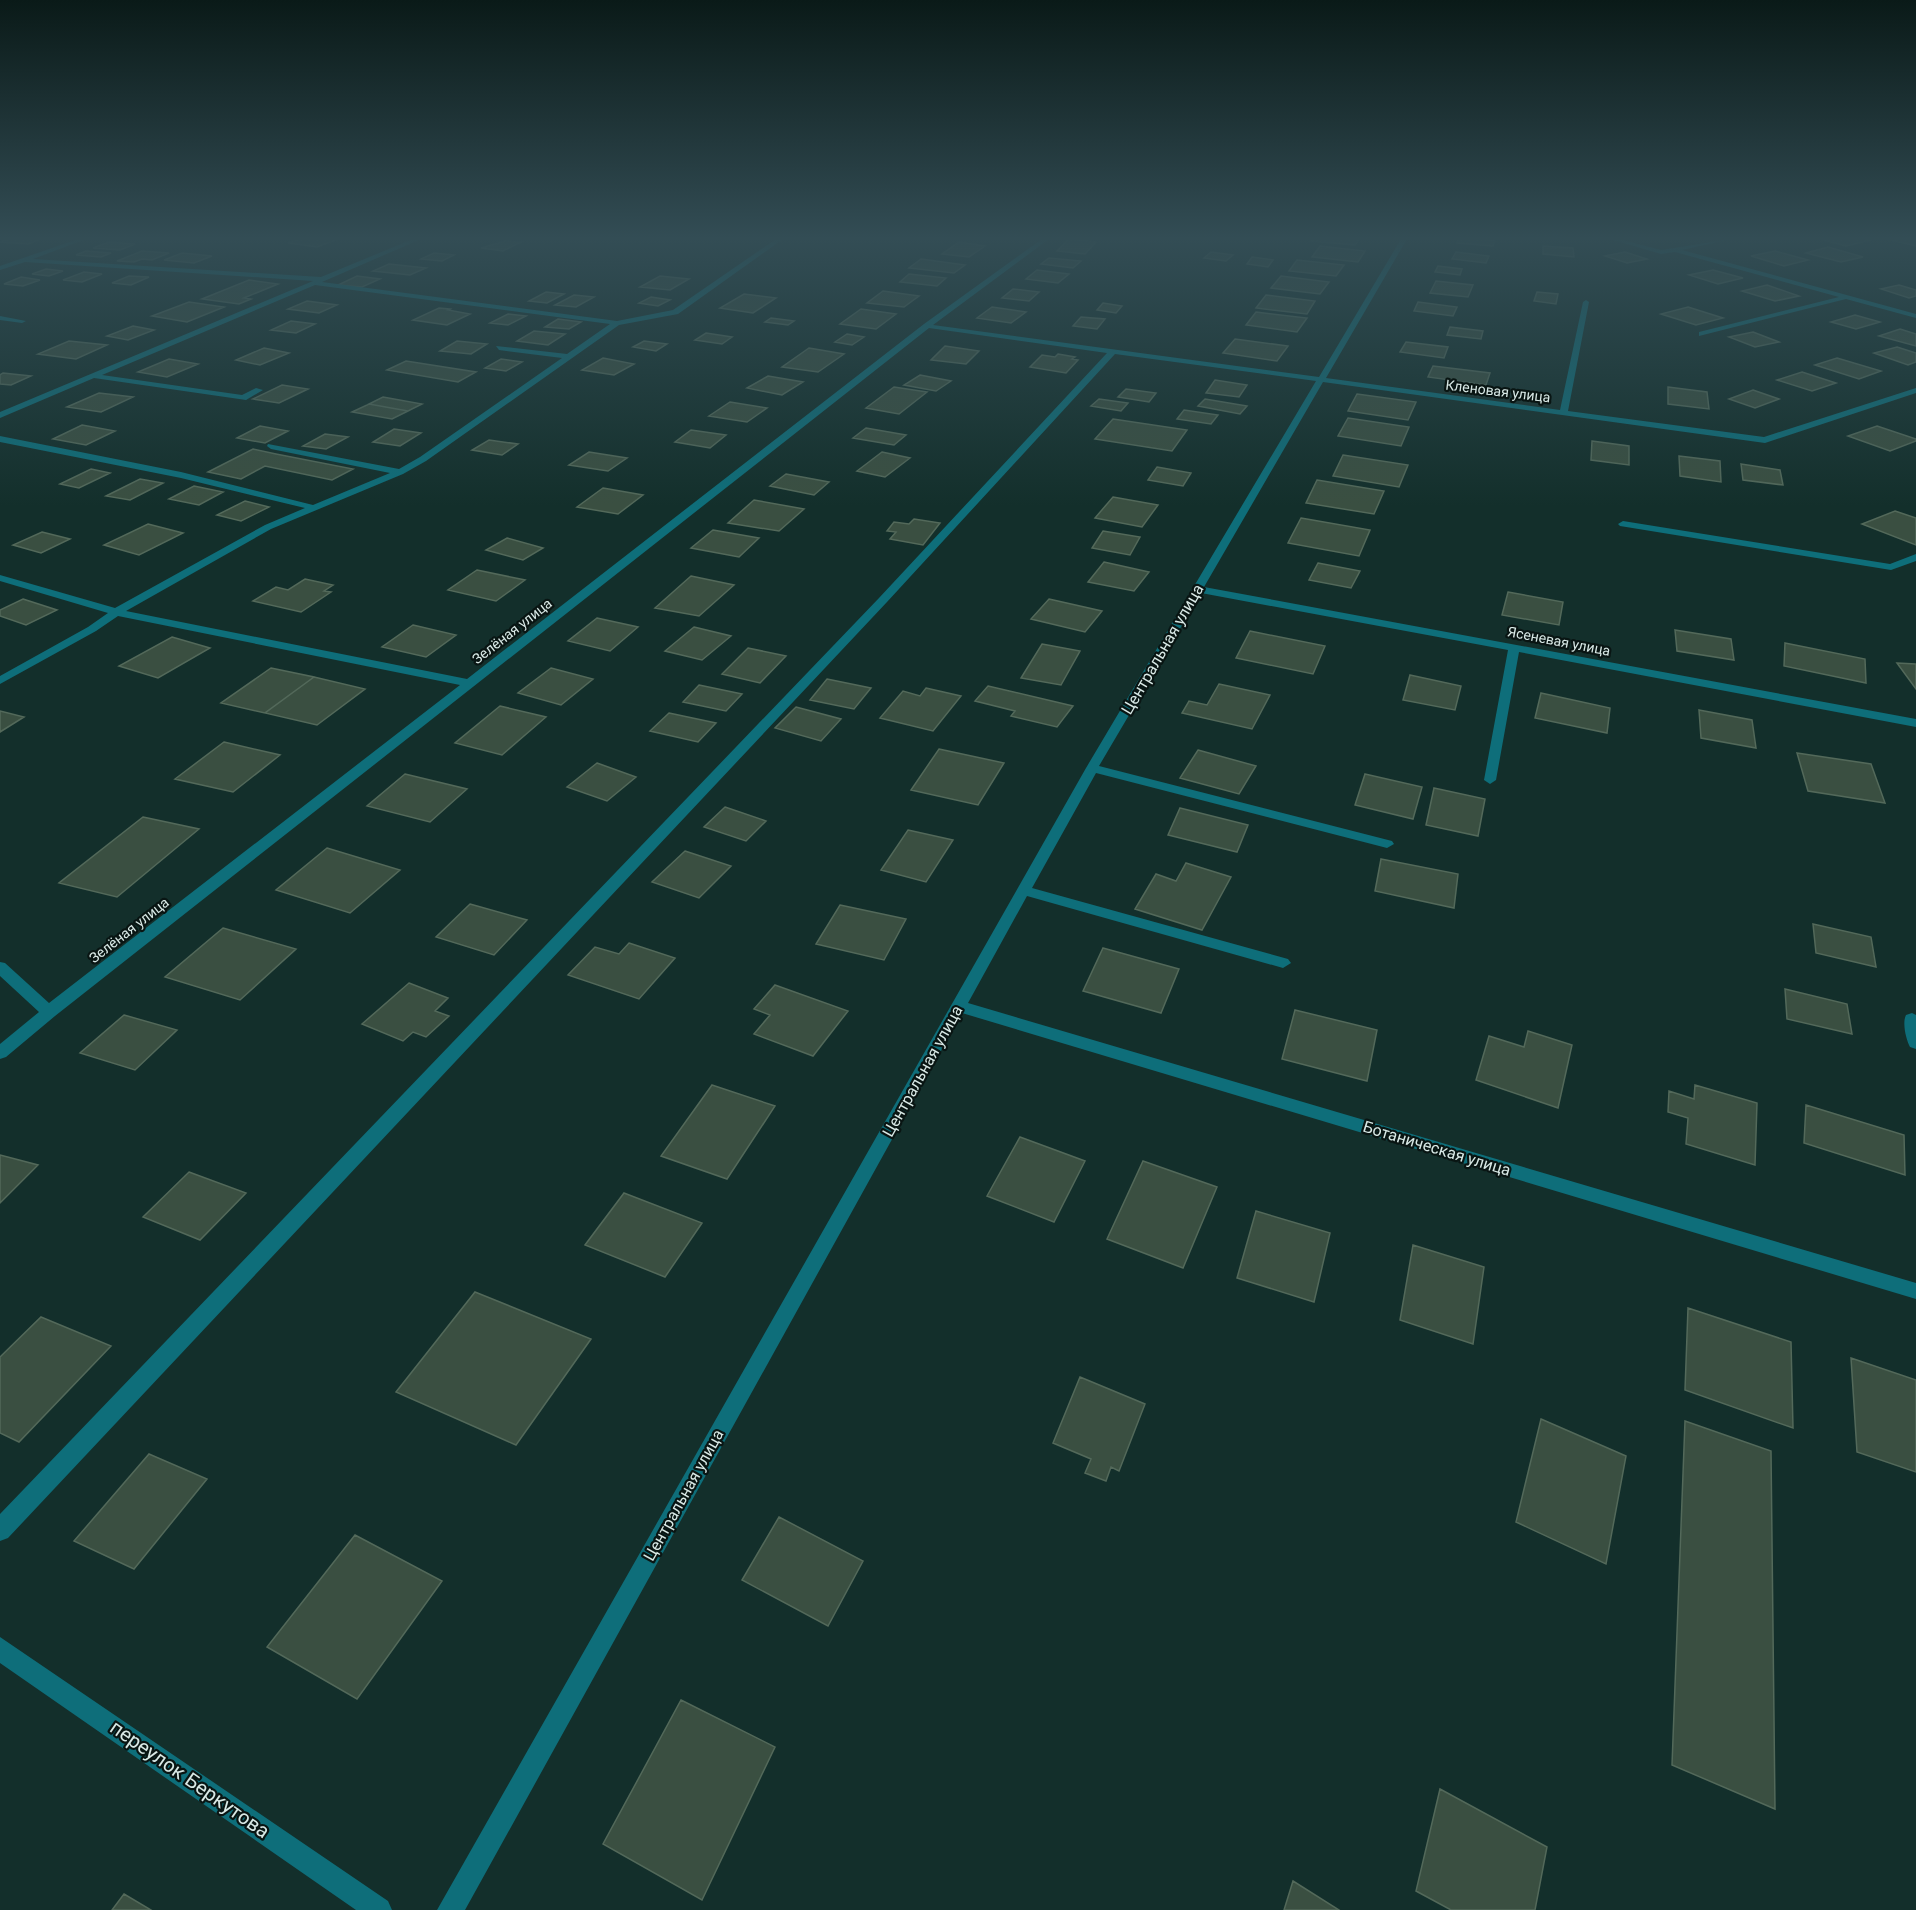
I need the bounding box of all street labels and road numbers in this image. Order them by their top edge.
street label: Кленовая улица [1445,377,1551,405]
street label: Центральная улица [1117,581,1207,718]
street label: Зелёная улица [469,595,555,667]
street label: Ясеневая улица [1506,623,1612,659]
street label: Зелёная улица [86,894,172,966]
street label: Центральная улица [878,1002,966,1140]
street label: Ботаническая улица [1361,1117,1513,1180]
street label: Центральная улица [639,1426,727,1564]
street label: переулок Беркутова [106,1715,274,1843]

